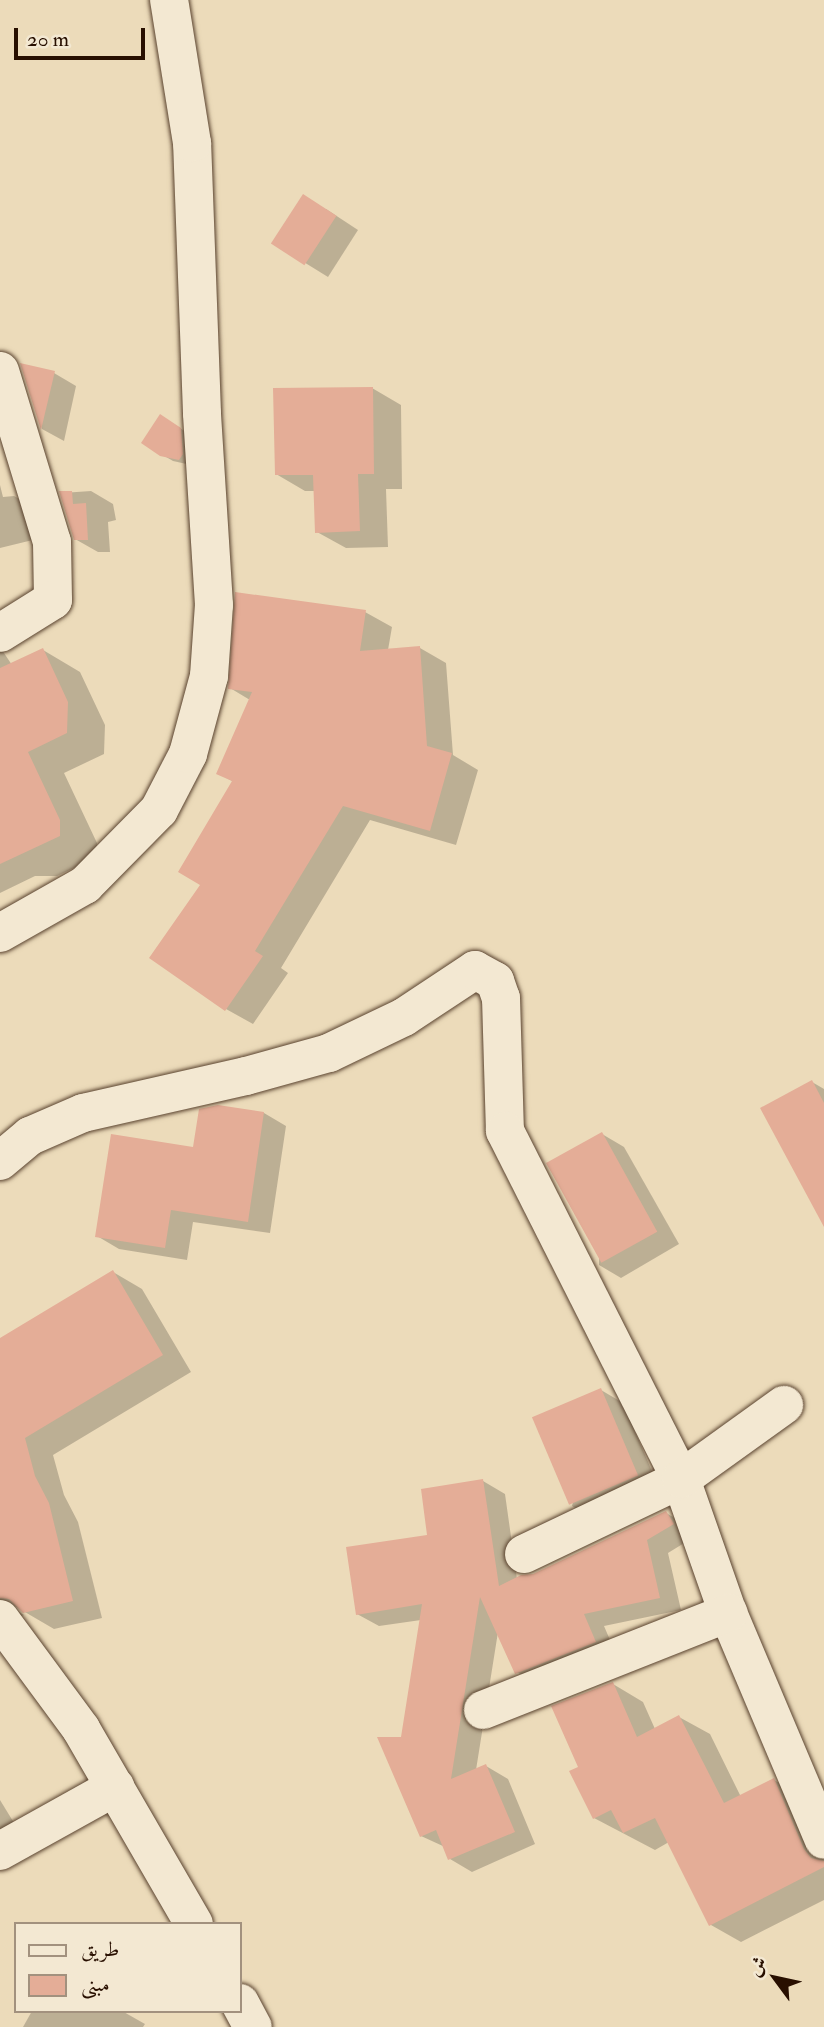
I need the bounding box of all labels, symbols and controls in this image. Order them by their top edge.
scale bar [18,14,149,58]
text: 20 m [27,26,69,53]
legend [14,1922,242,2013]
text: طريق [81,1936,119,1963]
north arrow [740,1943,810,2013]
text: ش [742,1952,773,1981]
text: مبنى [81,1971,110,1998]

